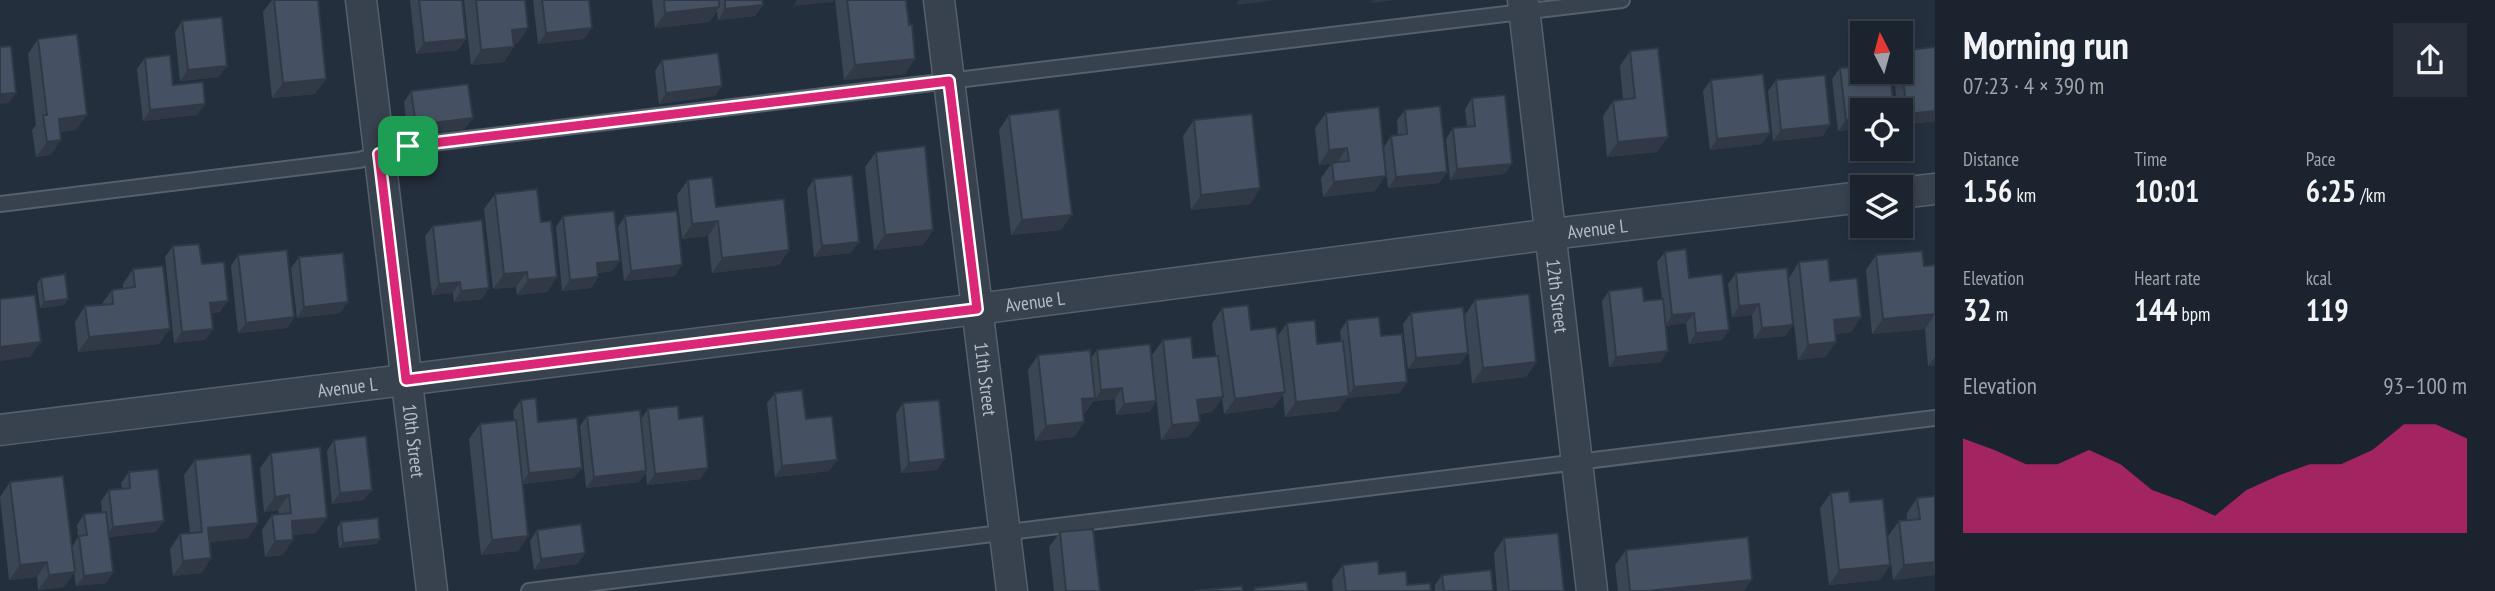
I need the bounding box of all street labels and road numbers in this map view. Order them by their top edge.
street label: Avenue L [1566,213,1629,244]
street label: 12th Street [1541,258,1574,335]
street label: Avenue L [1004,286,1066,317]
street label: 11th Street [969,341,1002,418]
street label: Avenue L [316,371,379,403]
street label: 10th Street [398,403,430,480]

